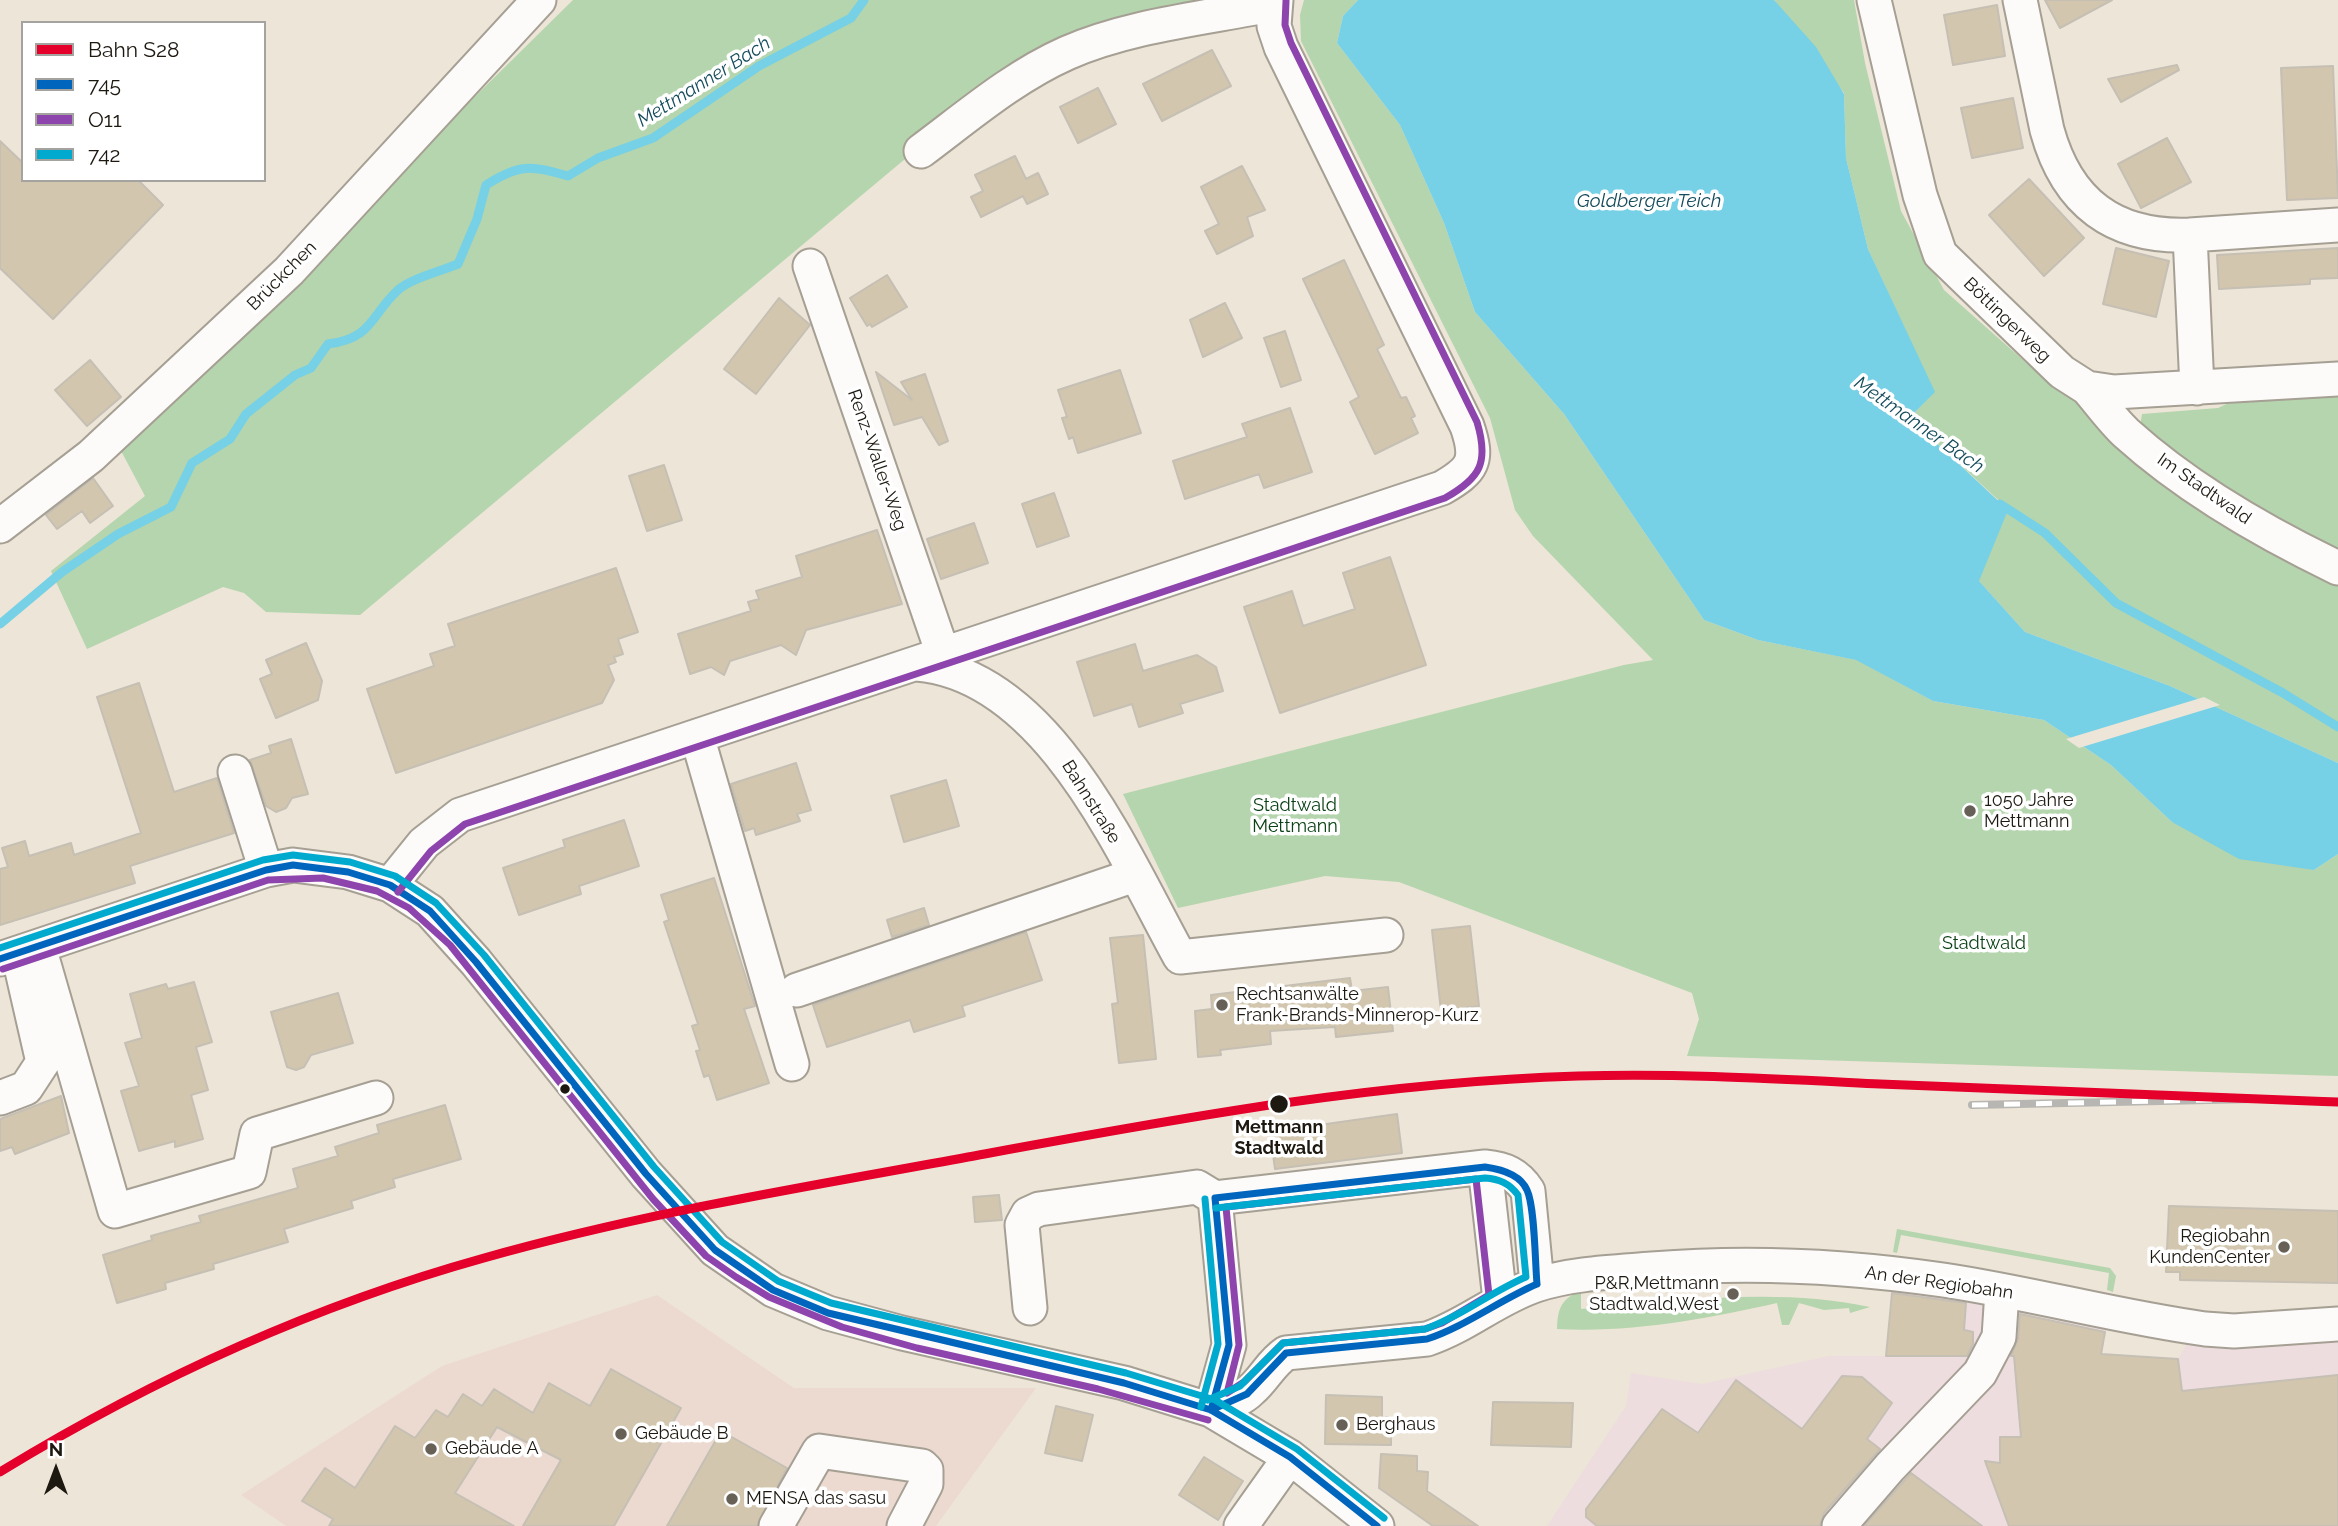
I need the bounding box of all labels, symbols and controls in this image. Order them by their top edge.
legend [21,21,266,182]
water label: Mettmanner Bach [633,32,775,132]
text: Bahn S28 [88,37,179,62]
text: 745 [88,72,121,97]
text: O11 [88,107,122,132]
text: 742 [88,142,121,167]
water label: Goldberger Teich [1577,190,1721,212]
street label: Brückchen [243,237,321,315]
street label: Böttingerweg [1959,273,2055,367]
water label: Mettmanner Bach [1850,372,1988,478]
street label: Renz-Waller-Weg [843,387,911,533]
street label: Im Stadtwald [2153,449,2255,529]
street label: Bahnstraße [1057,756,1125,848]
place label: 1050 Jahre Mettmann [1984,790,2074,832]
park label: Stadtwald Mettmann [1252,795,1338,838]
marker: 1050 Jahre Mettmann [1962,803,1978,819]
park label: Stadtwald [1942,933,2026,955]
place label: Rechtsanwälte Frank-Brands-Minnerop-Kurz [1236,984,1479,1026]
marker: Rechtsanwälte Frank-Brands-Minnerop-Kurz [1214,997,1230,1013]
unlabelled marker [558,1082,572,1096]
marker: Mettmann Stadtwald [1268,1093,1290,1115]
place label: Mettmann Stadtwald [1234,1117,1324,1160]
place label: Regiobahn KundenCenter [2149,1226,2270,1268]
marker: Regiobahn KundenCenter [2276,1239,2292,1255]
street label: An der Regiobahn [1863,1262,2015,1304]
place label: P&R,Mettmann Stadtwald,West [1589,1273,1719,1316]
marker: P&R,Mettmann Stadtwald,West [1725,1286,1741,1302]
place label: Berghaus [1356,1414,1435,1436]
marker: Berghaus [1334,1417,1350,1433]
place label: Gebäude B [635,1423,728,1445]
marker: Gebäude B [613,1426,629,1442]
north arrow [21,1435,91,1505]
text: N [49,1438,63,1460]
place label: Gebäude A [445,1438,539,1460]
marker: Gebäude A [423,1441,439,1457]
place label: MENSA das sasu [746,1488,886,1510]
marker: MENSA das sasu [724,1491,740,1507]

